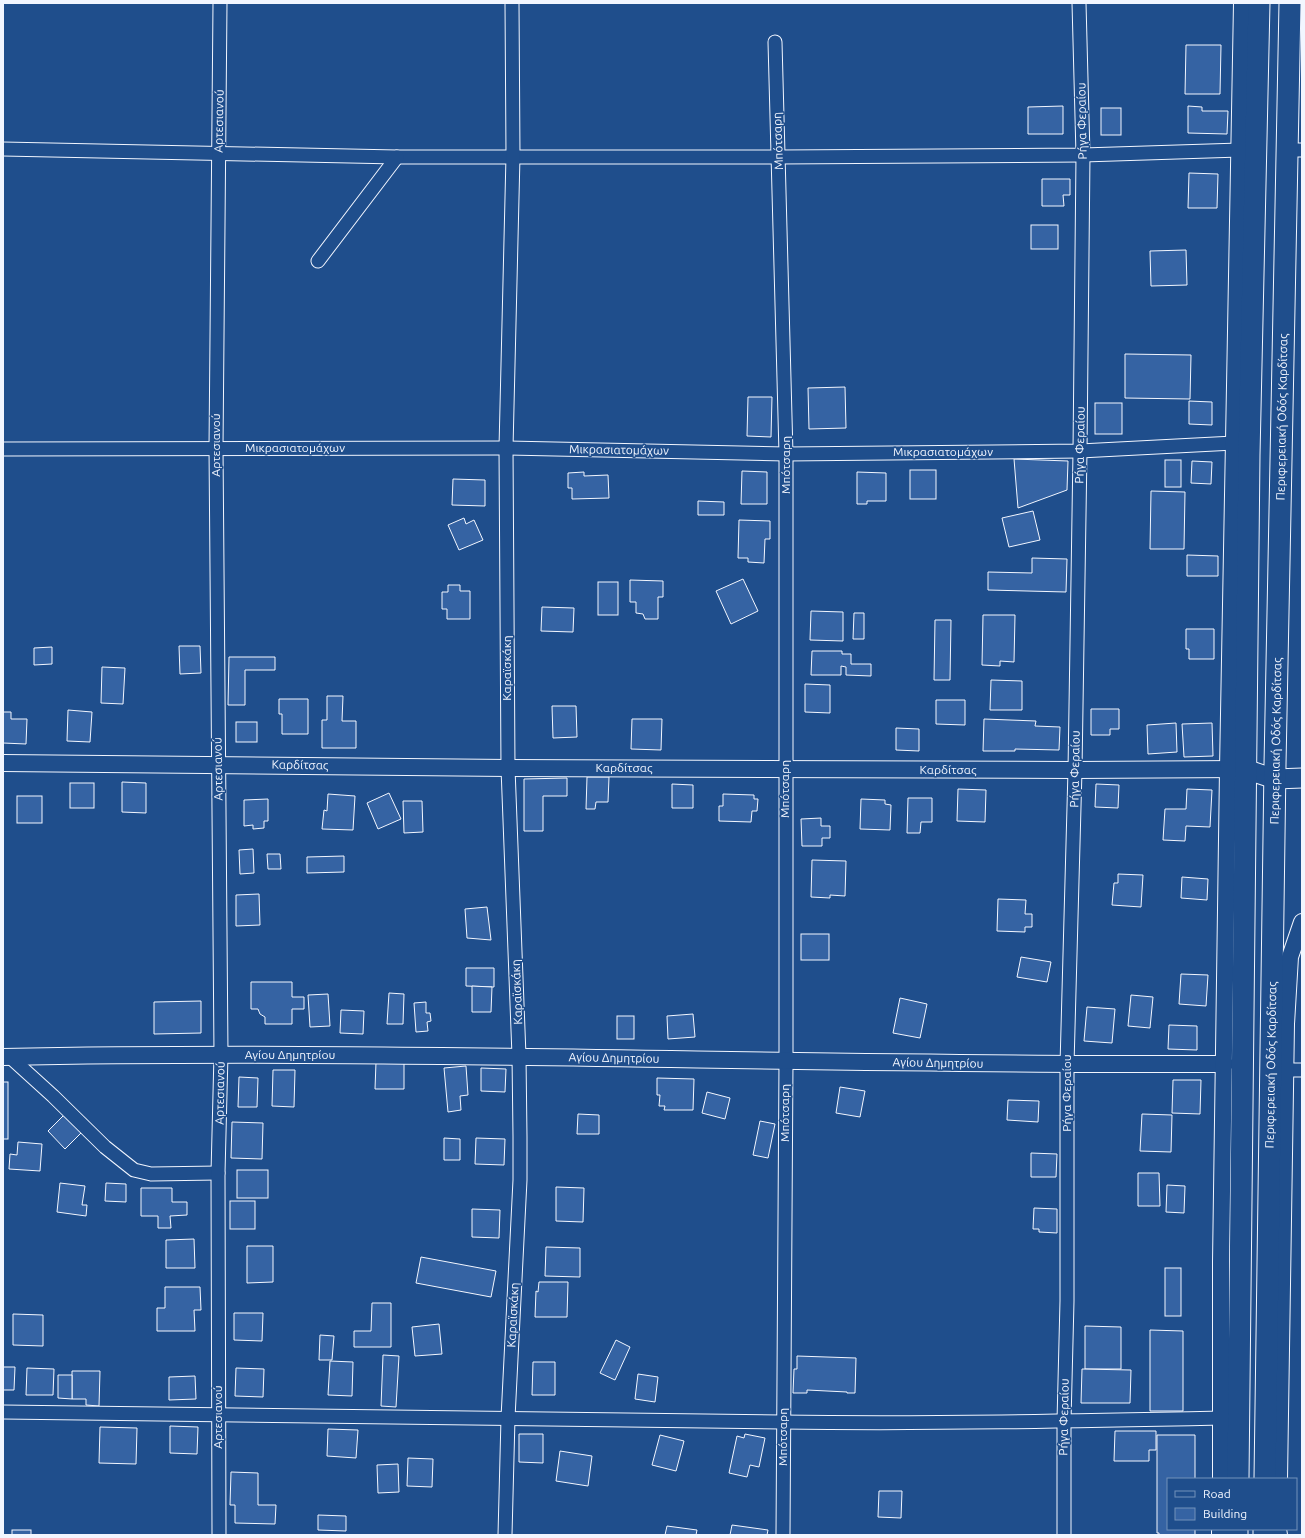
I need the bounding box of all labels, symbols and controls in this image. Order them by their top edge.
street label: Ρήγα Φεραίου [1074,82,1089,160]
street label: Αρτεσιανού [211,89,226,153]
street label: Μπότσαρη [770,112,785,170]
street label: Περιφερειακή Οδός Καρδίτσας [1274,333,1290,501]
street label: Ρήγα Φεραίου [1072,406,1087,484]
street label: Αρτεσιανού [209,413,222,477]
street label: Μπότσαρη [779,436,792,494]
street label: Μικρασιατομάχων [245,441,345,454]
street label: Μικρασιατομάχων [569,442,669,457]
street label: Μικρασιατομάχων [893,445,993,458]
street label: Καραϊσκάκη [500,635,513,701]
street label: Περιφερειακή Οδός Καρδίτσας [1268,657,1284,825]
street label: Ρήγα Φεραίου [1067,730,1082,808]
street label: Αρτεσιανού [210,737,225,801]
street label: Καρδίτσας [271,758,329,773]
street label: Μπότσαρη [778,760,791,818]
street label: Καρδίτσας [596,761,653,775]
street label: Καρδίτσας [920,763,977,777]
street label: Καραϊσκάκη [509,959,524,1025]
street label: Περιφερειακή Οδός Καρδίτσας [1263,981,1279,1149]
street label: Αγίου Δημητρίου [245,1048,335,1061]
street label: Αγίου Δημητρίου [569,1050,659,1065]
street label: Ρήγα Φεραίου [1060,1054,1073,1132]
street label: Αγίου Δημητρίου [893,1055,983,1070]
street label: Αρτεσιανού [212,1061,227,1125]
street label: Μπότσαρη [778,1084,791,1142]
street label: Καραϊσκάκη [504,1282,521,1348]
street label: Ρήγα Φεραίου [1056,1378,1071,1456]
street label: Αρτεσιανού [211,1385,224,1449]
street label: Μπότσαρη [776,1408,789,1466]
legend [1167,1478,1297,1530]
text: Road [1203,1487,1231,1500]
text: Building [1203,1507,1247,1520]

